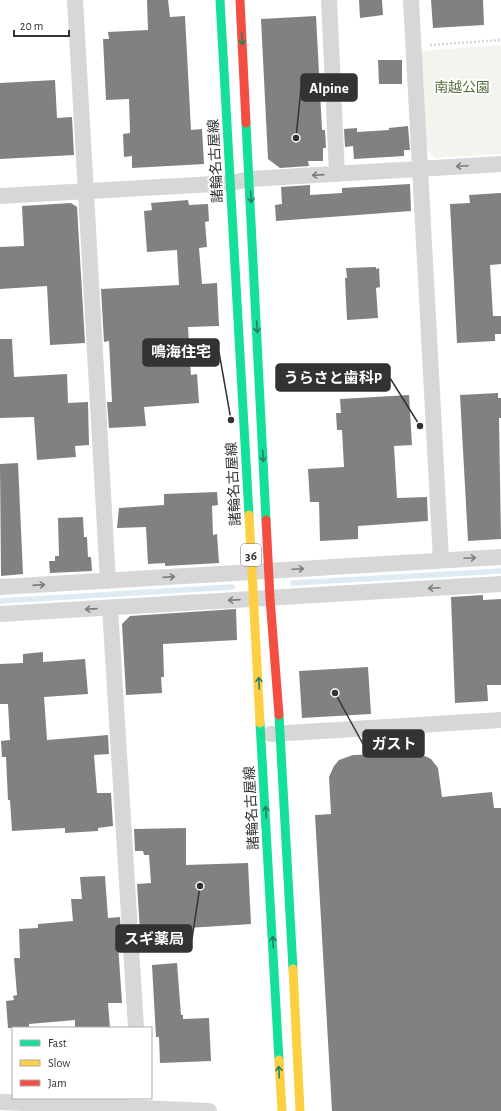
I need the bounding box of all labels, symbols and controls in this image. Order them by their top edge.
scale bar [14,12,69,38]
text: 20 m [20,20,43,32]
one-way arrow [238,32,245,45]
callout: Alpine [301,74,357,101]
park label: 南越公園 [434,80,490,95]
text: Alpine [309,81,349,96]
street label: 諸輪名古屋線 [205,119,225,203]
one-way arrow [456,162,469,170]
one-way arrow [312,171,325,179]
one-way arrow [247,190,254,203]
one-way arrow [253,320,261,333]
callout: 鳴海住宅 [143,339,219,366]
text: 鳴海住宅 [151,344,211,360]
callout: うらさと歯科P [276,364,390,391]
text: うらさと歯科P [284,370,383,386]
street label: 諸輪名古屋線 [223,442,243,526]
one-way arrow [260,449,267,462]
road number: 36 [241,544,261,566]
one-way arrow [463,555,476,562]
one-way arrow [291,565,304,572]
one-way arrow [162,573,175,580]
one-way arrow [32,581,45,589]
one-way arrow [428,585,441,592]
one-way arrow [228,596,241,603]
one-way arrow [85,605,98,612]
one-way arrow [255,677,262,690]
callout: ガスト [363,730,424,757]
text: ガスト [371,736,417,752]
street label: 諸輪名古屋線 [241,766,261,850]
one-way arrow [262,806,269,819]
callout: スギ薬局 [116,925,192,952]
text: スギ薬局 [124,930,184,947]
one-way arrow [269,936,276,949]
legend [12,1027,152,1099]
text: Fast [48,1037,67,1049]
text: Slow [48,1057,70,1069]
one-way arrow [276,1066,283,1079]
text: Jam [48,1077,67,1089]

